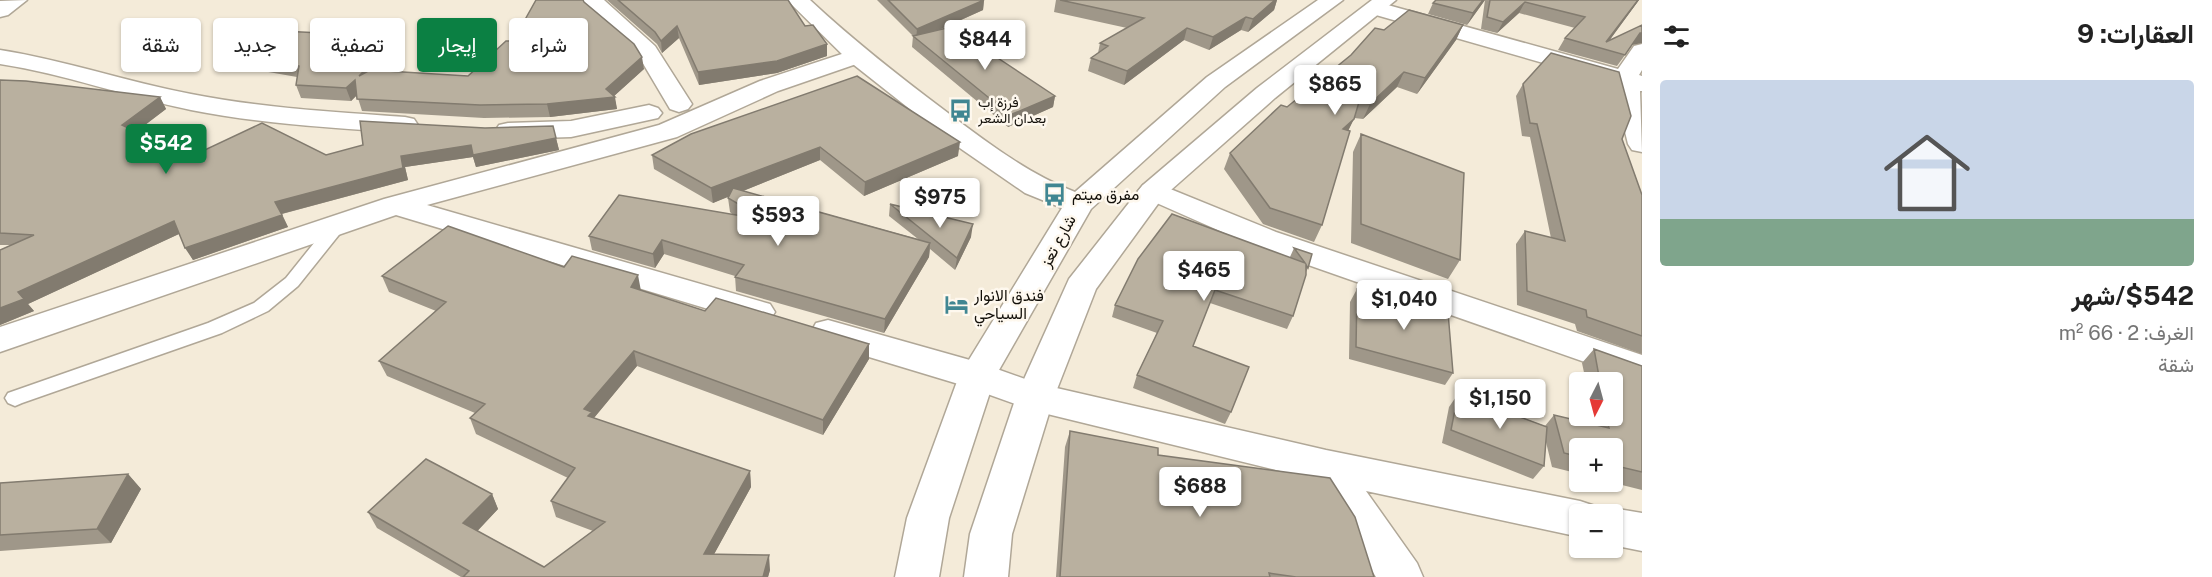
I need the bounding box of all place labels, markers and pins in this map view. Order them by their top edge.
pin: $844 [949,20,1021,71]
pin: $865 [1299,65,1371,116]
place label: فرزة إب بعدان الشعر [977,94,1046,127]
bus stop icon: فرزة إب بعدان الشعر [947,97,973,123]
pin: $542 [130,124,202,175]
pin: $975 [904,178,976,229]
bus stop icon: مفرق ميتم [1041,181,1067,207]
place label: مفرق ميتم [1072,185,1139,205]
pin: $593 [742,196,814,247]
pin: $465 [1168,251,1240,302]
pin: $1,040 [1355,280,1453,331]
place label: فندق الانوار السياحي [973,286,1044,327]
hotel icon: فندق الانوار السياحي [943,291,969,317]
pin: $1,150 [1451,379,1549,430]
pin: $688 [1164,467,1236,518]

